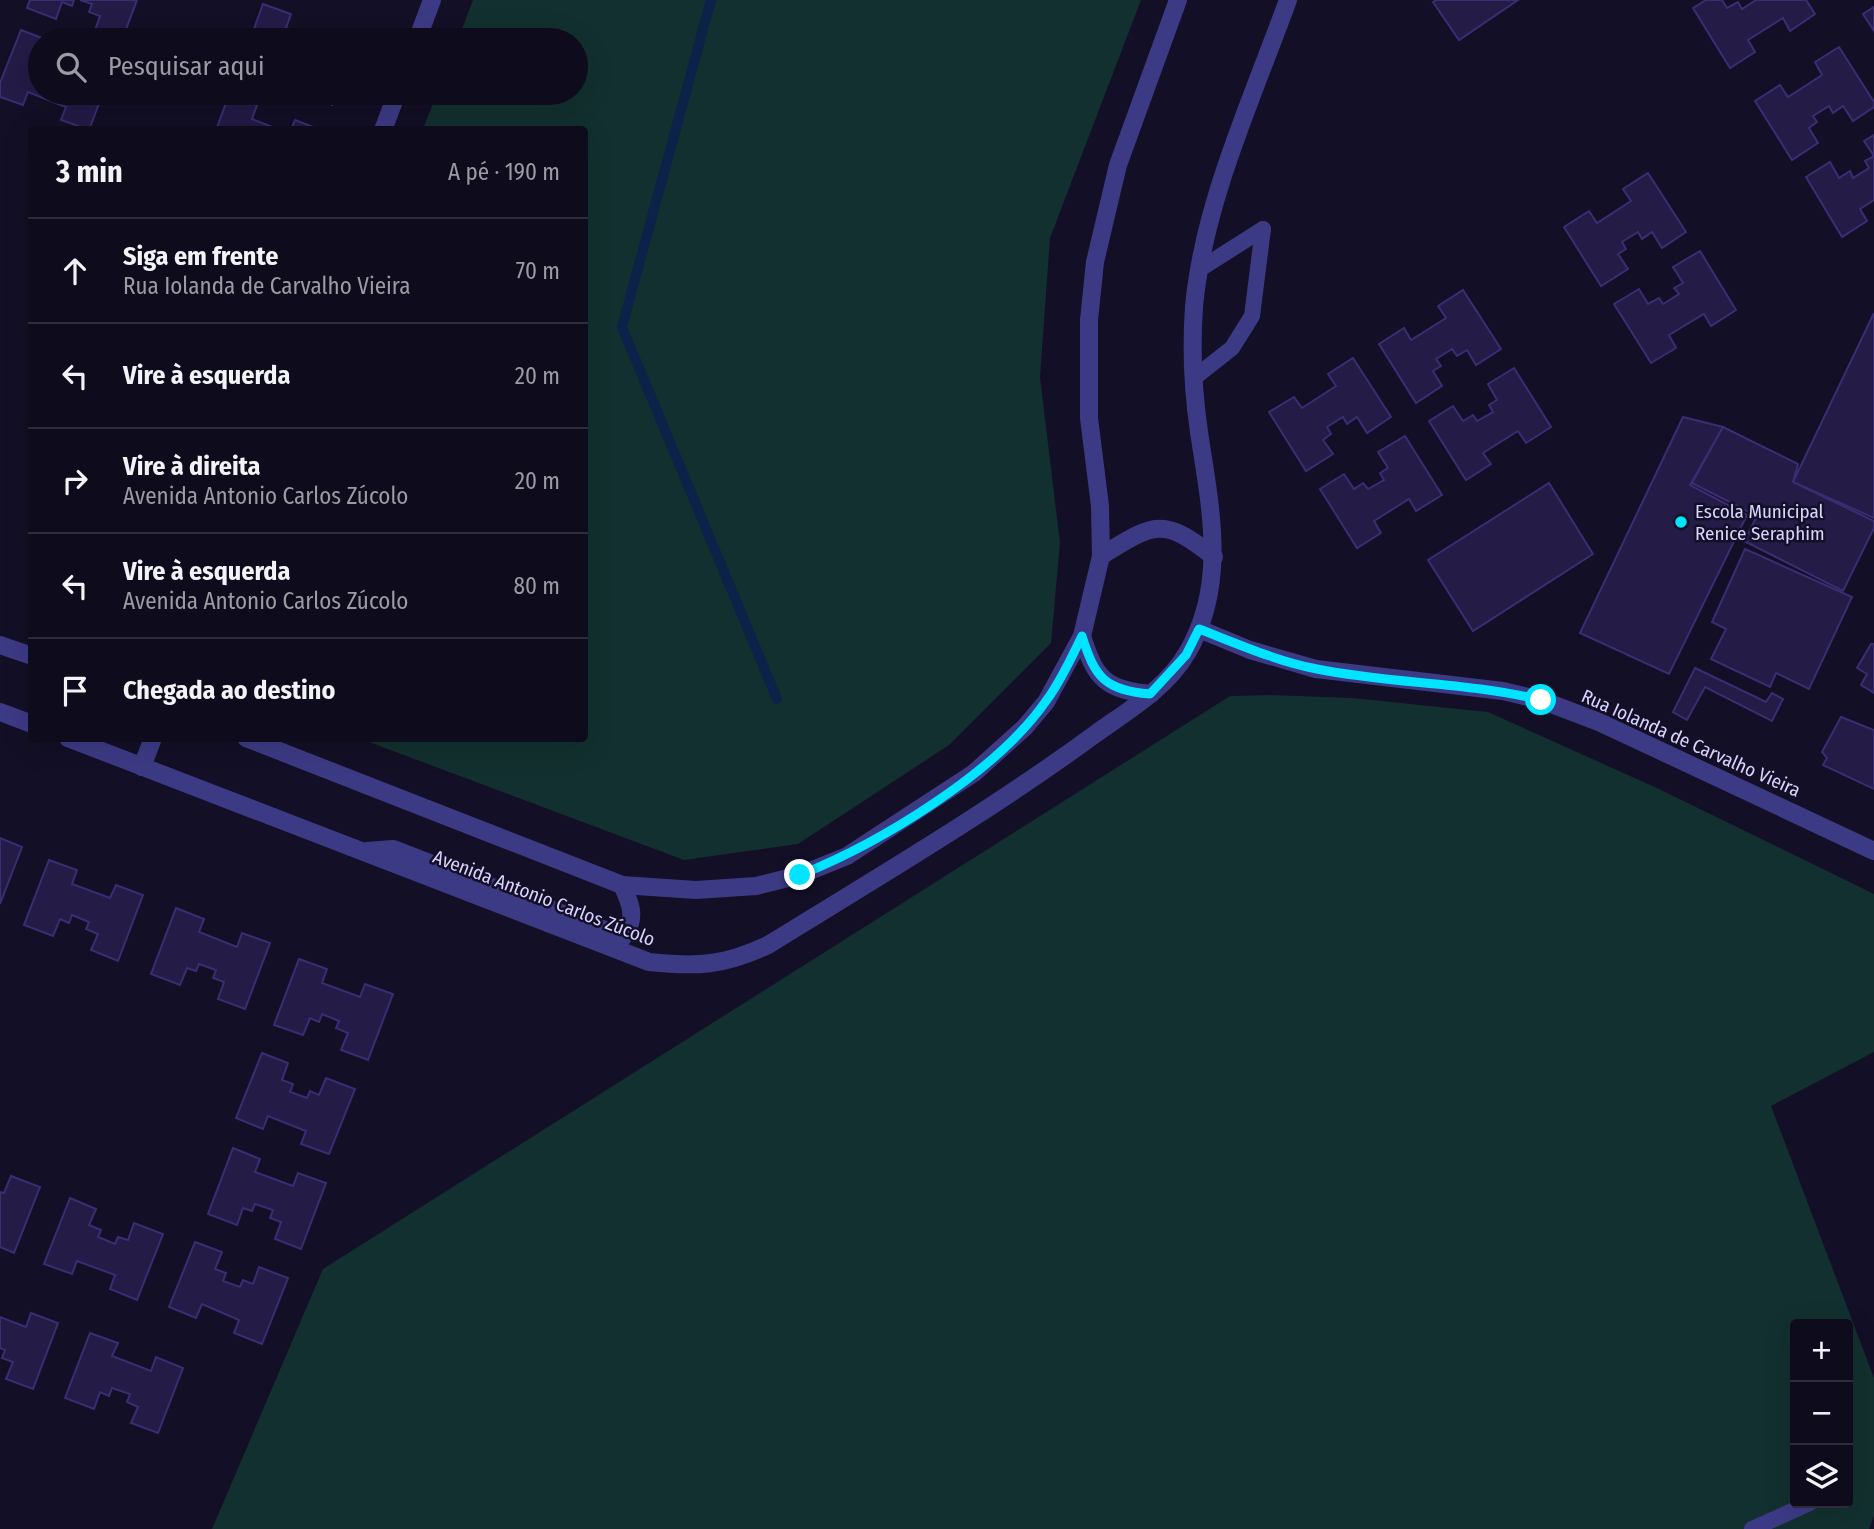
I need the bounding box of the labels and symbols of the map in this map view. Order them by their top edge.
place label: Escola Municipal Renice Seraphim [1695,500,1825,545]
marker: Escola Municipal Renice Seraphim [1673,514,1689,530]
route start [1525,684,1556,715]
street label: Rua Iolanda de Carvalho Vieira [1578,684,1804,802]
street label: Avenida Antonio Carlos Zúcolo [430,845,658,951]
route end [784,859,815,890]

